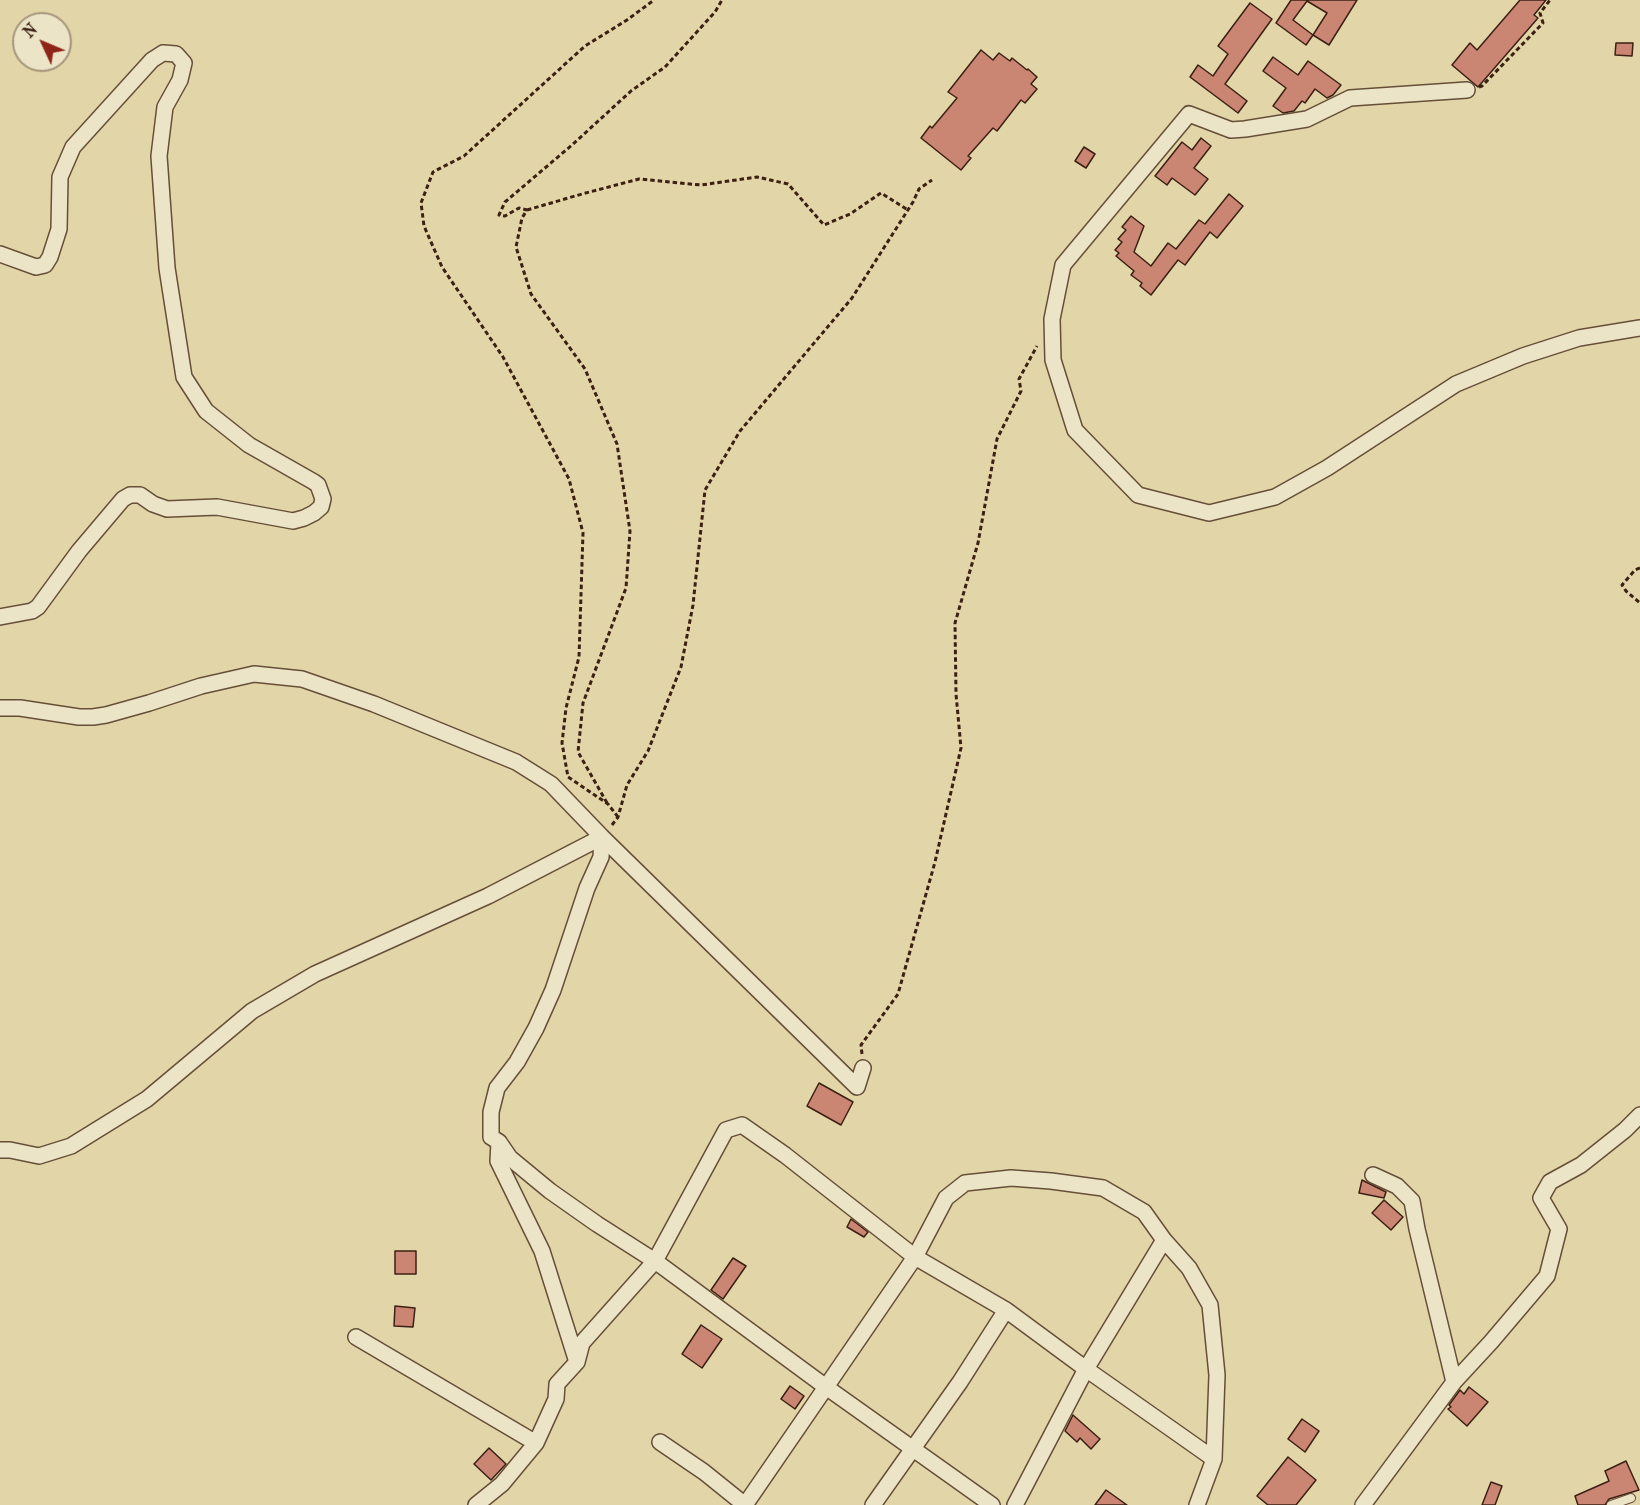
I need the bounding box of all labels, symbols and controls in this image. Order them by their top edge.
north arrow [12,12,72,72]
text: N [19,20,41,42]

